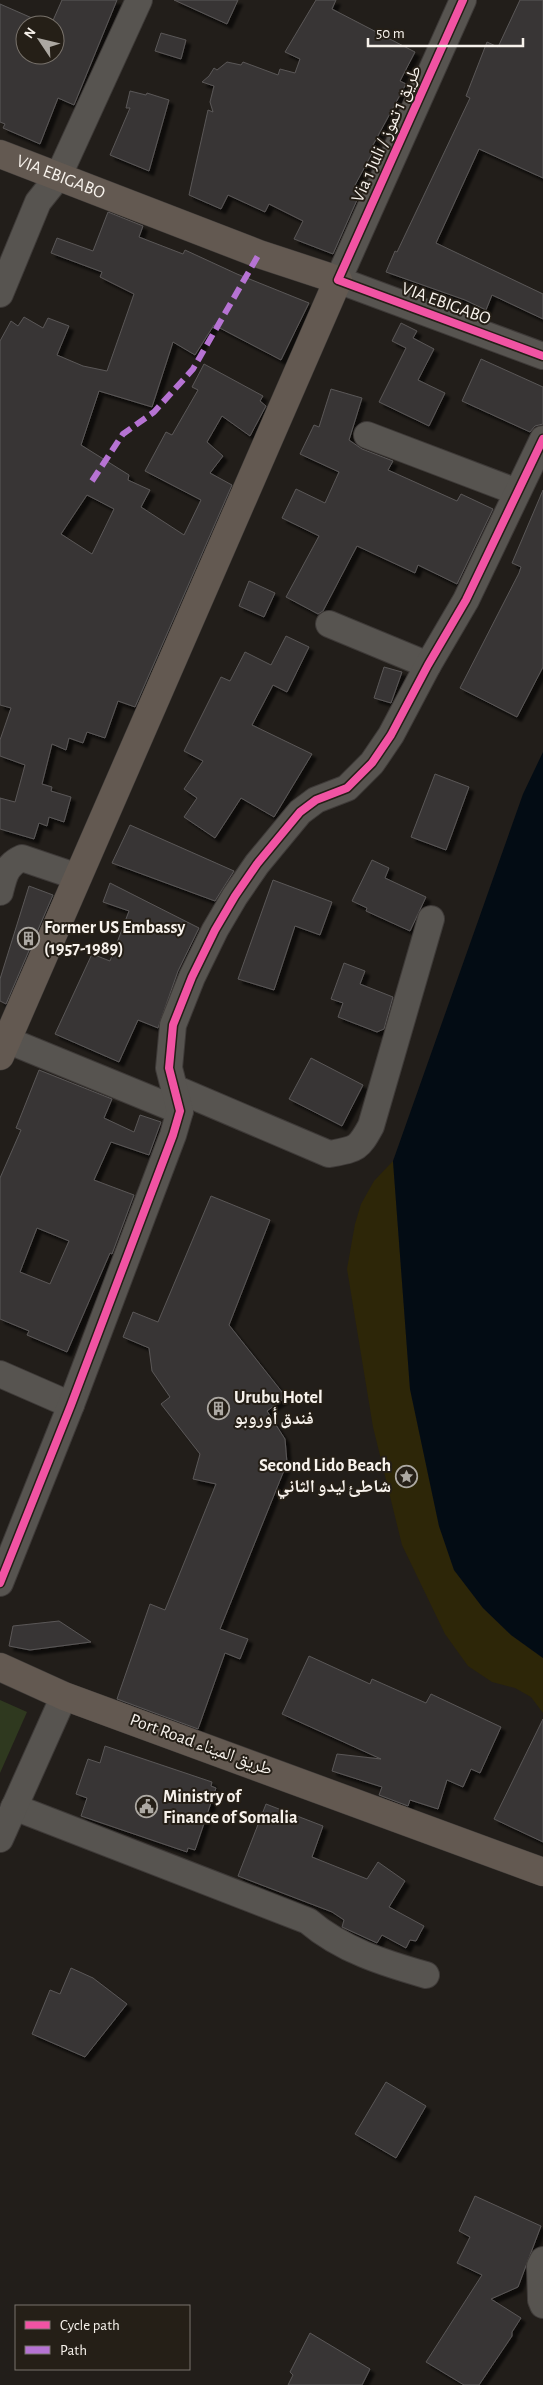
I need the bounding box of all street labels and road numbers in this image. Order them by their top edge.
street label: Via 1 Juli / طريق 1 تموز [349,63,426,205]
street label: VIA EBIGABO [14,152,108,203]
street label: VIA EBIGABO [399,280,493,328]
street label: Port Road طريق الميناء [127,1711,275,1780]

